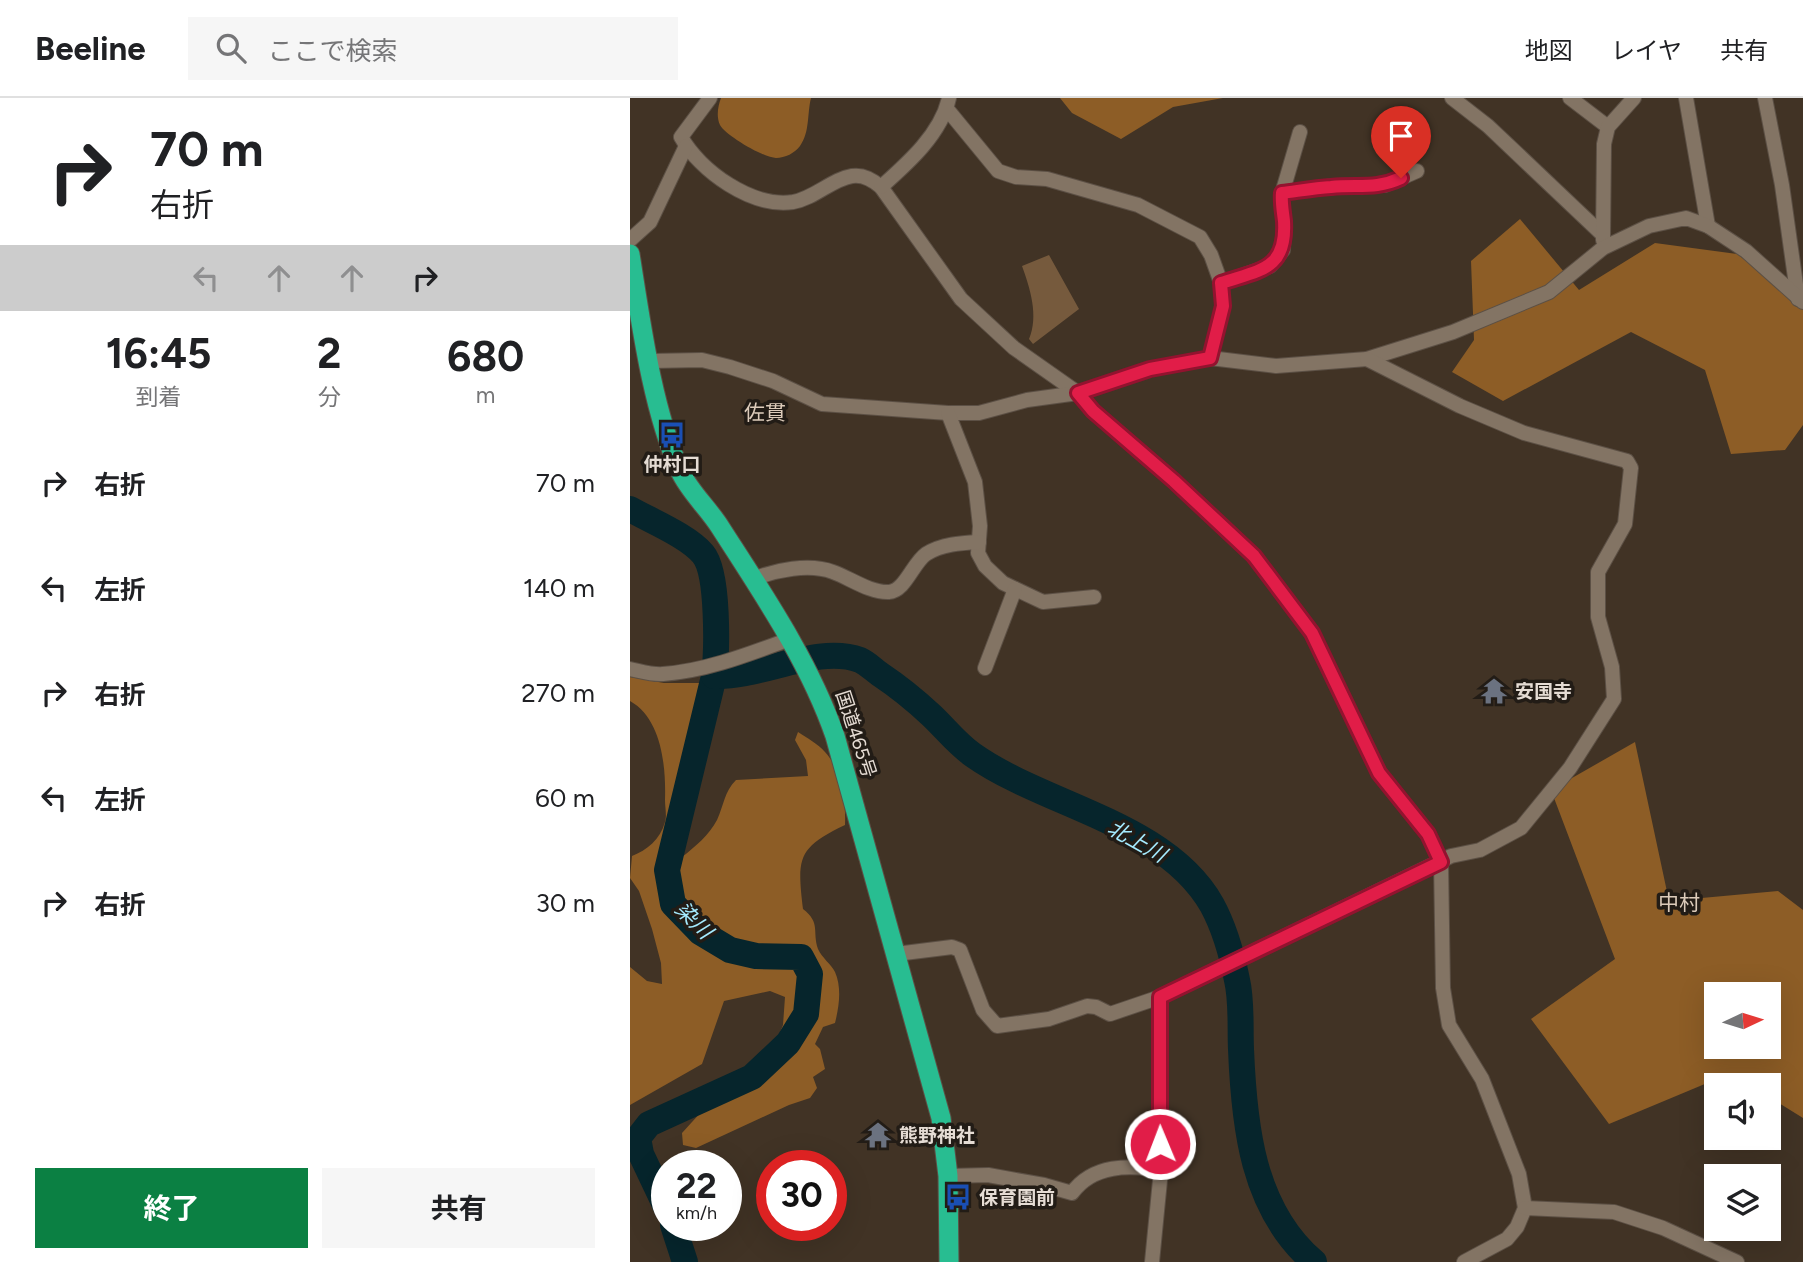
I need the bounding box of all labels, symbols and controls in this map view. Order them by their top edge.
search box [188,17,678,80]
text: Beeline [35,29,146,68]
icon: search [212,29,250,67]
text: ここで検索 [268,35,398,67]
text: 地図 [1525,36,1573,65]
text: レイヤ [1611,36,1682,65]
text: 共有 [1720,36,1768,65]
pin [1371,106,1431,178]
icon: arrive [1382,117,1420,155]
text: 70 m [150,119,263,178]
icon: right [35,126,126,217]
text: 右折 [150,186,214,224]
icon: left [187,259,225,297]
icon: ahead [260,259,298,297]
icon: ahead [333,259,371,297]
icon: right [406,259,444,297]
text: 16:45 [106,328,211,379]
text: 2 [317,328,341,379]
text: 680 [447,331,524,382]
text: m [476,381,495,409]
text: 到着 [136,383,182,411]
text: 分 [318,383,341,411]
district label: 佐貫 [744,400,786,425]
bus stop icon: 仲村口 [657,420,687,450]
place label: 仲村口 [643,453,701,476]
icon: right [35,464,73,502]
text: 70 m [536,467,595,499]
text: 右折 [94,469,146,501]
icon: left [35,569,73,607]
text: 140 m [523,572,595,604]
text: 左折 [94,574,146,606]
icon: right [35,674,73,712]
temple icon: 安国寺 [1479,676,1509,706]
text: 270 m [521,677,595,709]
text: 右折 [94,679,146,711]
place label: 安国寺 [1515,680,1572,703]
street label: 国道465号 [831,687,881,781]
icon: left [35,779,73,817]
text: 60 m [535,782,595,814]
text: 左折 [94,784,146,816]
water label: 北上川 [1103,815,1172,868]
icon: right [35,884,73,922]
text: 30 m [536,887,595,919]
text: 右折 [94,889,146,921]
district label: 中村 [1658,890,1700,915]
water label: 染川 [670,896,719,945]
north arrow [1704,982,1782,1059]
map controls [1704,982,1781,1241]
button: sound [1704,1073,1781,1150]
position arrow [1123,1107,1197,1181]
temple icon: 熊野神社 [863,1120,893,1150]
place label: 熊野神社 [899,1124,975,1147]
speed limit sign: 30 [756,1150,847,1241]
button: layers [1704,1164,1781,1241]
text: 22 [676,1165,717,1207]
button: 終了 [35,1168,308,1248]
button: 共有 [322,1168,595,1248]
bus stop icon: 保育園前 [943,1182,973,1212]
place label: 保育園前 [979,1186,1055,1209]
text: km/h [676,1202,717,1224]

